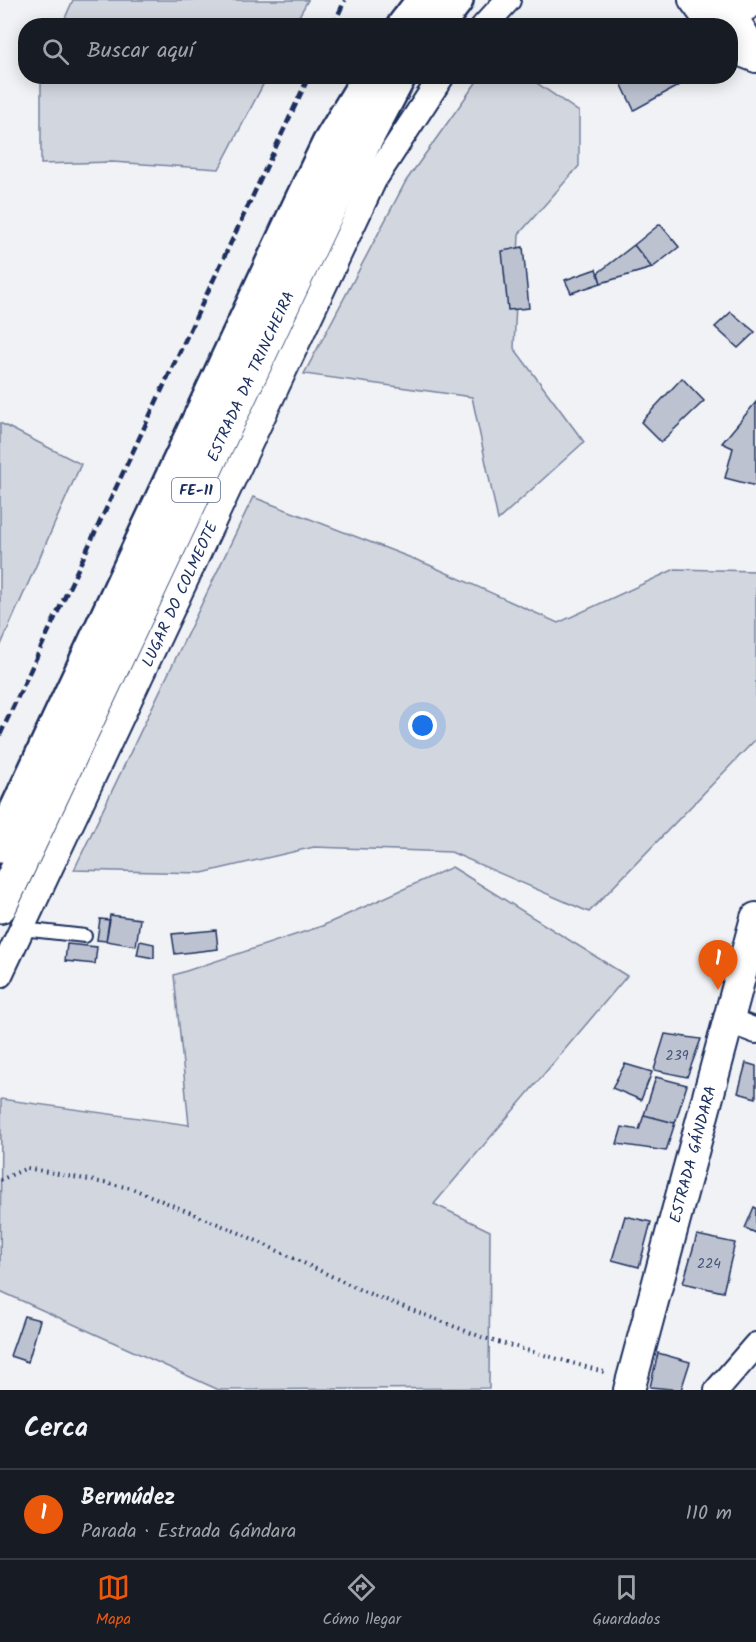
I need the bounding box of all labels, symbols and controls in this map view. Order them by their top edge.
search box [18,18,738,84]
text: Buscar aquí [87,34,194,69]
icon: search [39,35,72,68]
street label: ESTRADA DA TRINCHEIRA [201,287,302,466]
road number: FE-11 [172,478,220,502]
street label: LUGAR DO COLMEOTE [136,517,225,671]
your location [408,711,437,740]
pin: 1 [698,940,738,990]
house number: 239 [666,1045,689,1067]
street label: ESTRADA GÁNDARA [663,1083,724,1226]
house number: 224 [697,1253,721,1275]
text: Cerca [24,1408,88,1450]
text: Bermúdez [81,1481,175,1516]
text: 1 [40,1498,47,1530]
text: 110 m [686,1498,732,1530]
text: Parada · Estrada Gándara [81,1516,296,1548]
tab: Mapa [96,1571,131,1632]
tab: Cómo llegar [322,1571,401,1632]
tab: Guardados [592,1571,660,1632]

